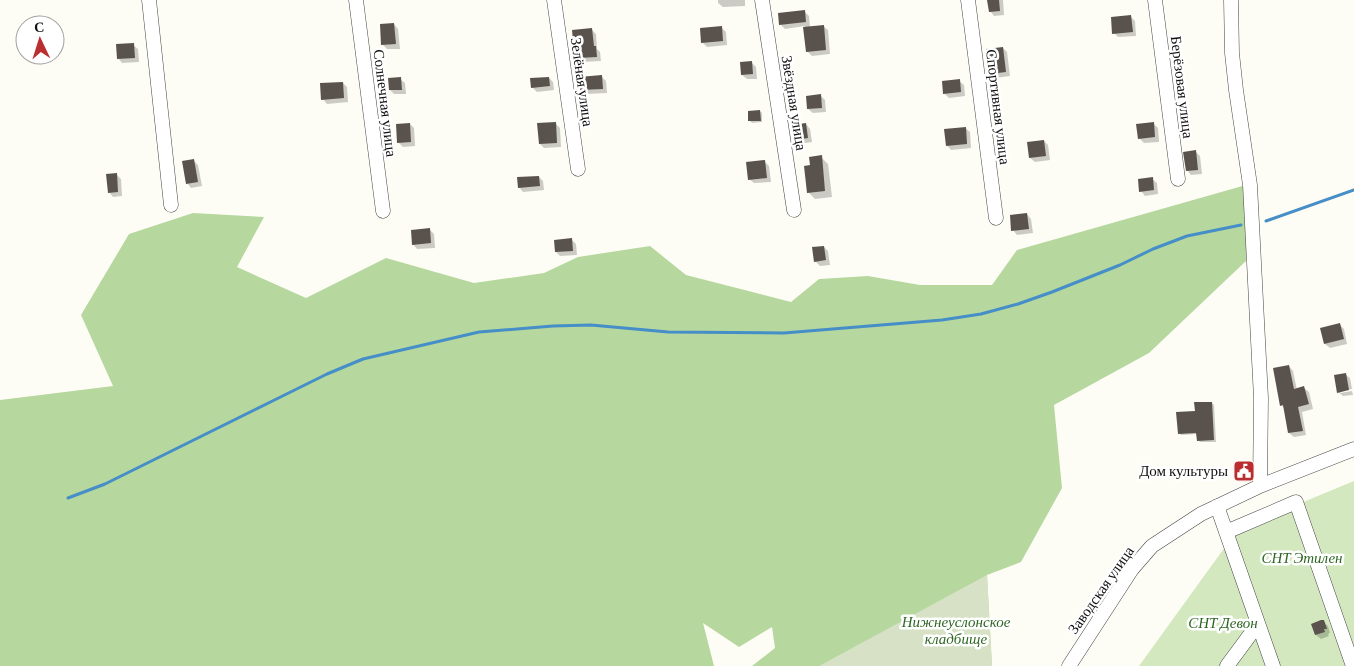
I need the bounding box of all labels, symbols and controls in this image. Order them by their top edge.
north arrow [15,15,65,65]
text: С [33,19,45,35]
street label: Берёзовая улица [1168,35,1196,139]
street label: Зелёная улица [568,36,596,128]
street label: Солнечная улица [370,48,400,158]
street label: Спортивная улица [983,48,1013,166]
street label: Звёздная улица [779,54,809,152]
public building icon: Дом культуры [1232,459,1256,483]
place label: Дом культуры [1139,463,1228,479]
street label: Заводская улица [1065,543,1137,637]
park label: СНТ Этилен [1261,550,1343,566]
park label: Нижнеуслонское кладбище [901,614,1011,647]
park label: СНТ Девон [1188,615,1258,631]

